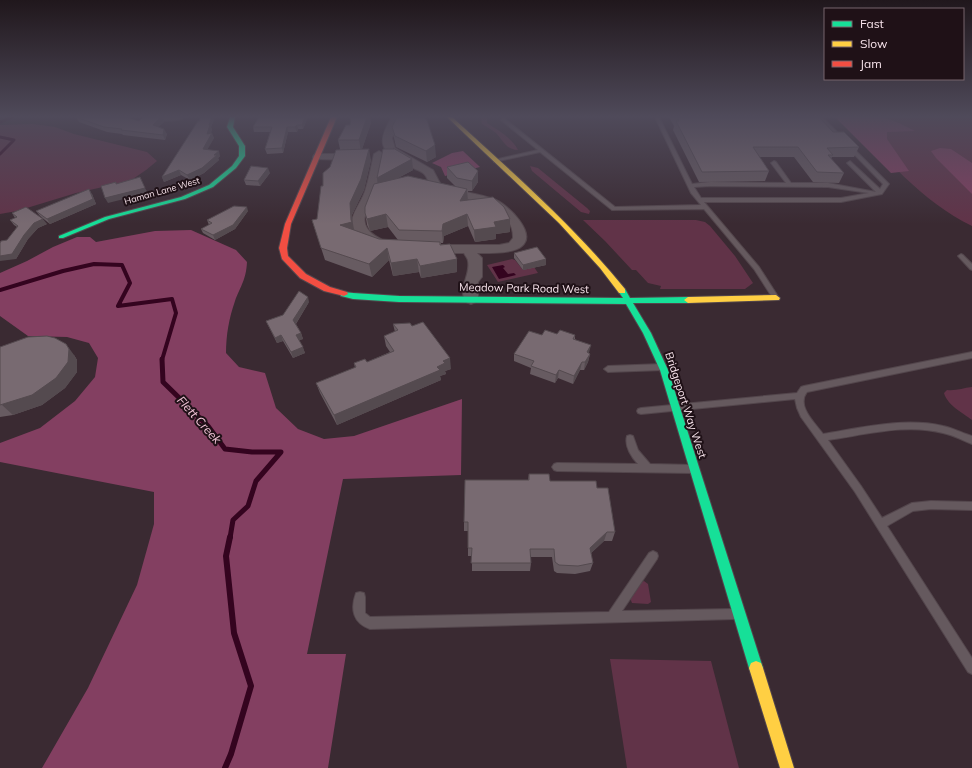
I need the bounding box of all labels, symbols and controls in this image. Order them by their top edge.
legend [824,8,964,80]
text: Fast [860,16,884,31]
text: Slow [860,36,888,51]
text: Jam [860,56,882,71]
street label: Haman Lane West [123,174,201,207]
street label: Meadow Park Road West [459,280,589,296]
street label: Bridgeport Way West [662,350,710,460]
water label: Flett Creek [174,393,225,447]

